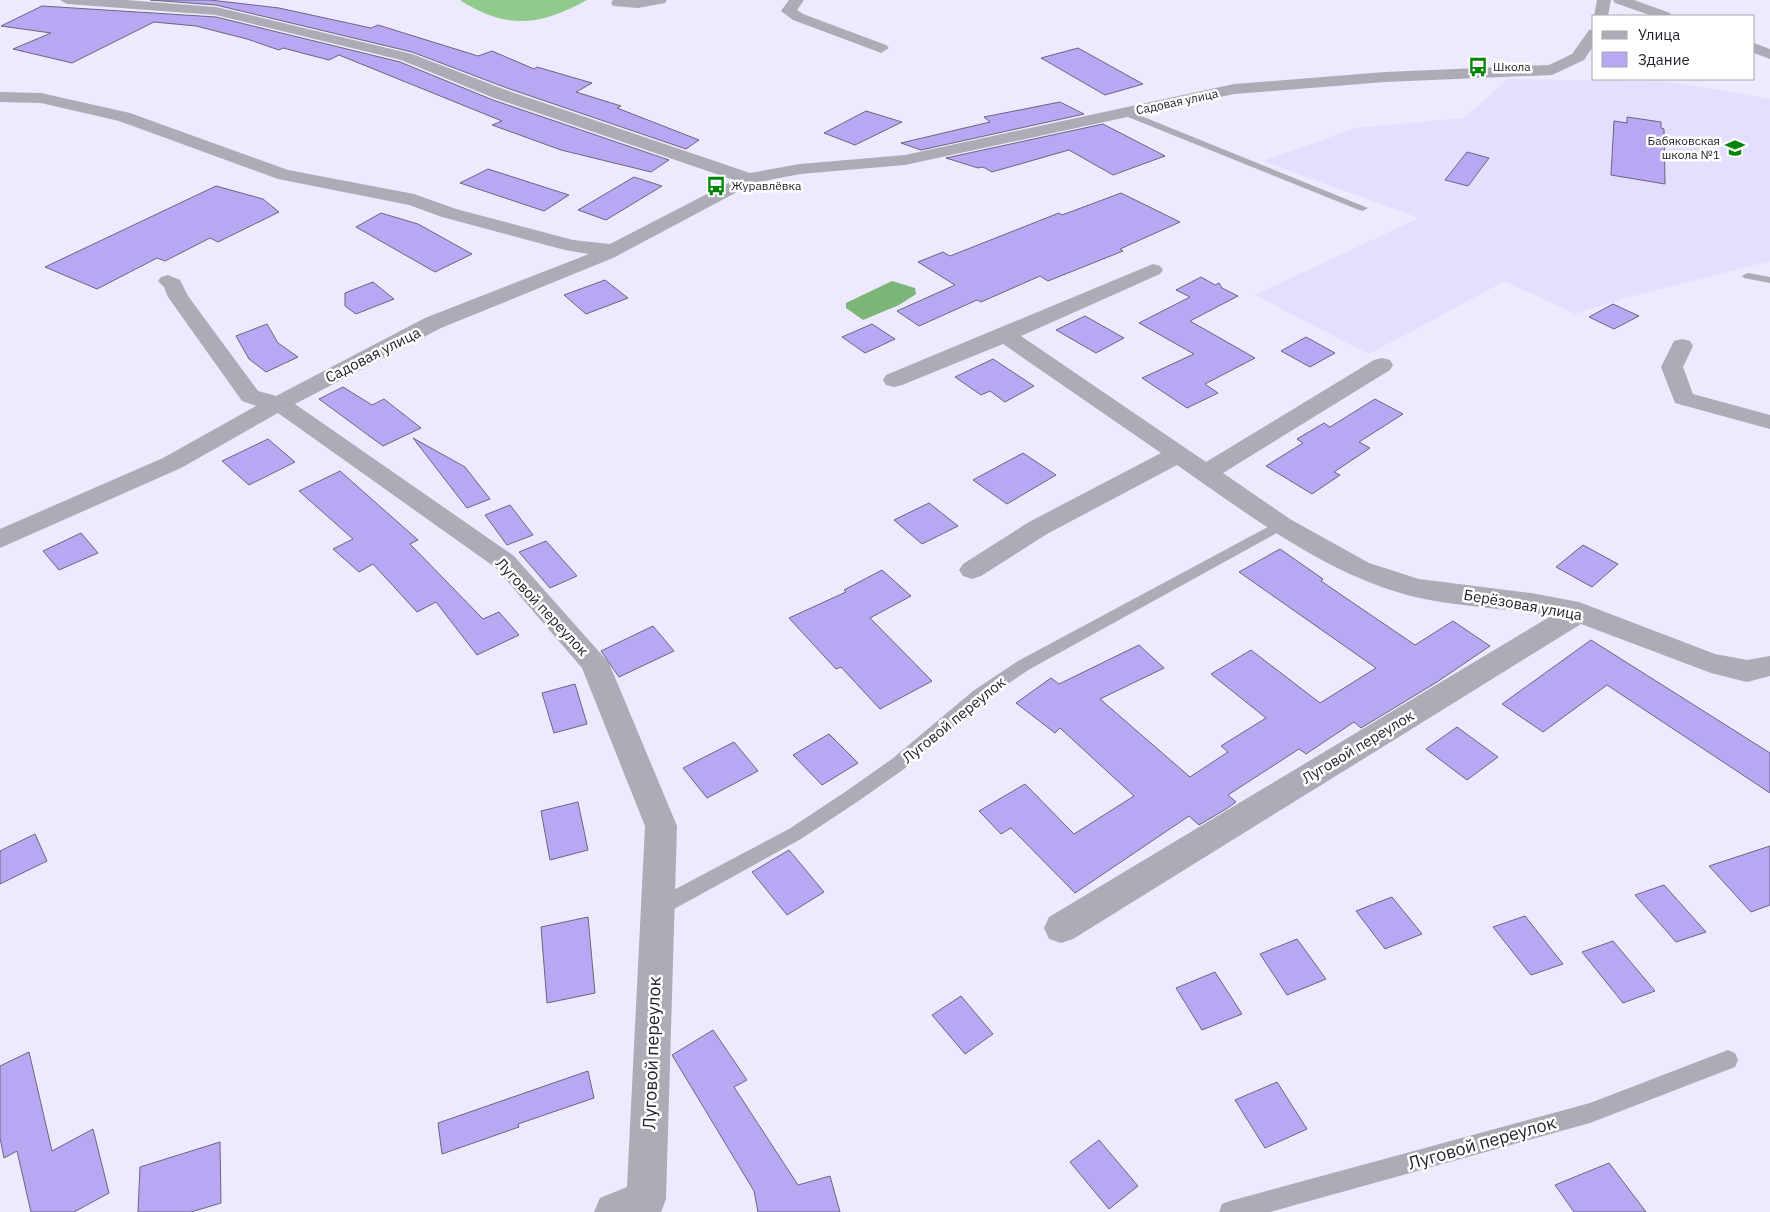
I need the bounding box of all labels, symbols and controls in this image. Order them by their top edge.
legend [1592,15,1755,80]
text: Улица [1638,25,1680,44]
text: Здание [1638,50,1690,69]
bus stop icon: Школа [1467,56,1489,78]
place label: Школа [1493,59,1531,74]
street label: Садовая улица [1134,85,1220,118]
place label: Бабяковская школа №1 [1648,133,1720,162]
school or university icon: Бабяковская школа №1 [1724,137,1746,159]
bus stop icon: Журавлёвка [705,175,727,197]
place label: Журавлёвка [731,178,802,193]
street label: Садовая улица [322,322,424,387]
street label: Луговой переулок [492,554,593,660]
street label: Берёзовая улица [1462,585,1584,624]
street label: Луговой переулок [898,672,1009,767]
street label: Луговой переулок [1298,706,1417,788]
street label: Луговой переулок [637,976,666,1130]
street label: Луговой переулок [1405,1110,1559,1175]

